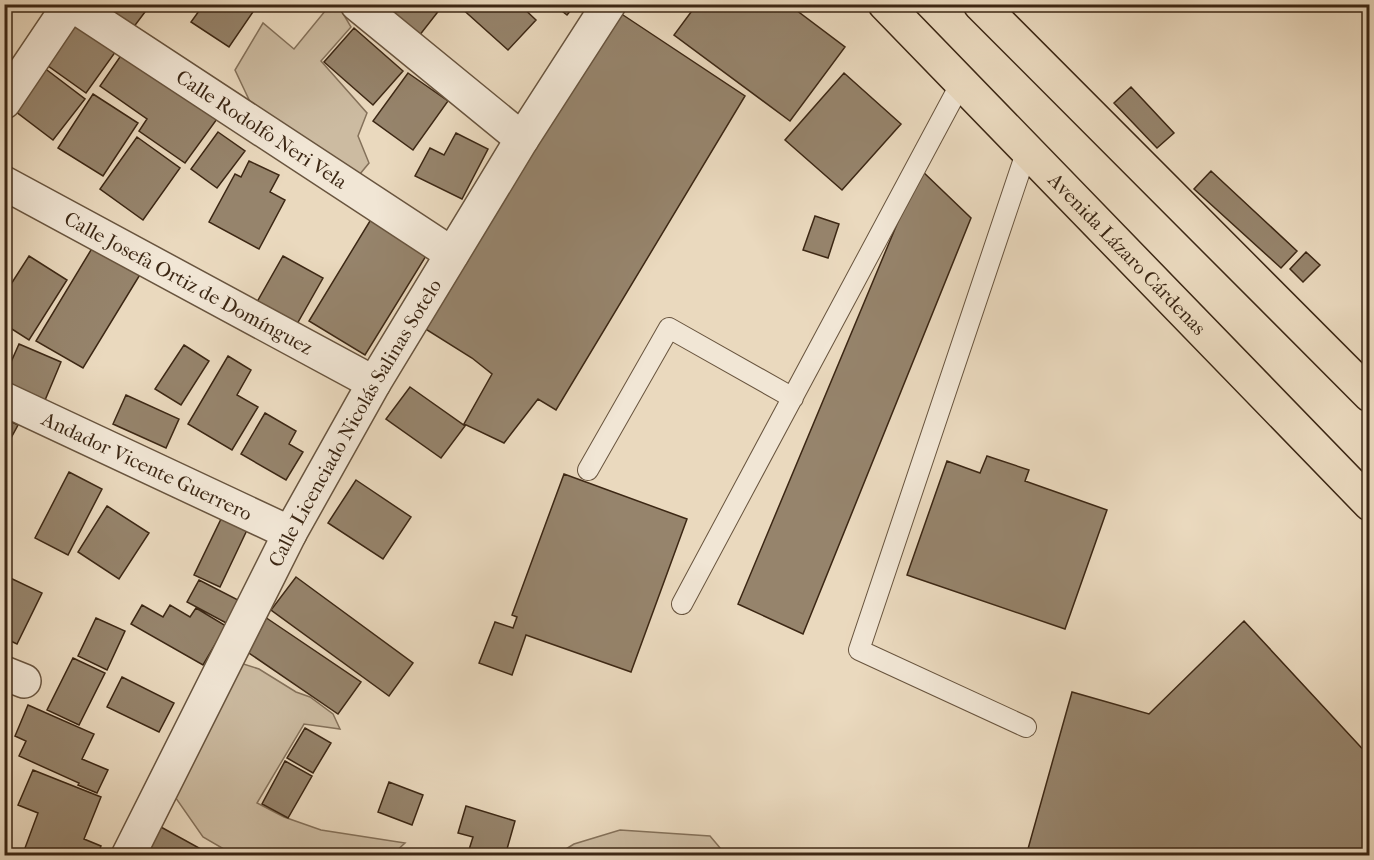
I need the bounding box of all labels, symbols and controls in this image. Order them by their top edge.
street label: Calle Rodolfo Neri Vela [172,65,352,194]
street label: Avenida Lázaro Cárdenas [1043,168,1210,340]
street label: Calle Josefa Ortiz de Domínguez [60,207,317,360]
street label: Calle Licenciado Nicolás Salinas Sotelo [264,275,446,571]
street label: Andador Vicente Guerrero [37,407,256,526]

